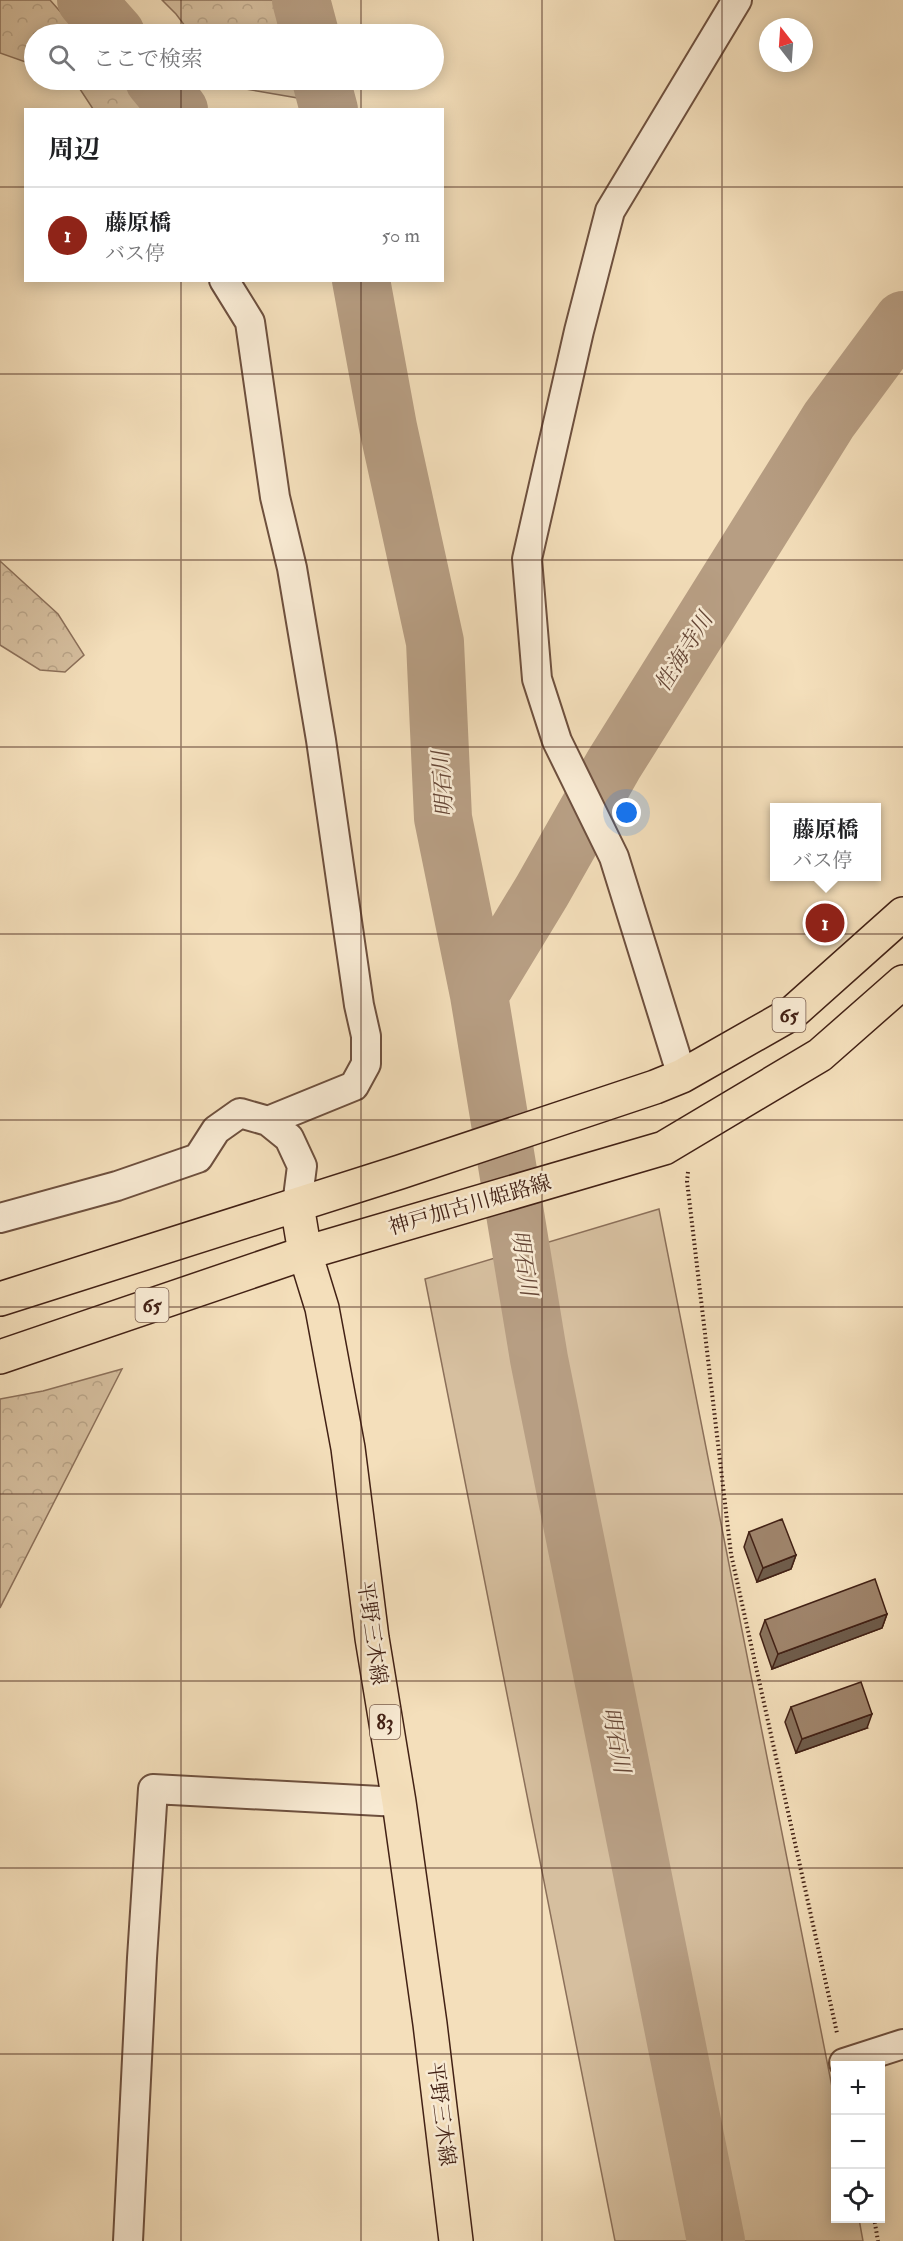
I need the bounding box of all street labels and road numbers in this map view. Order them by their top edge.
road number: 65 [772,998,806,1032]
street label: 神戸加古川姫路線 [386,1169,554,1241]
road number: 65 [136,1288,168,1322]
street label: 平野三木線 [351,1579,393,1687]
road number: 83 [370,1705,400,1739]
street label: 平野三木線 [421,2060,461,2168]

